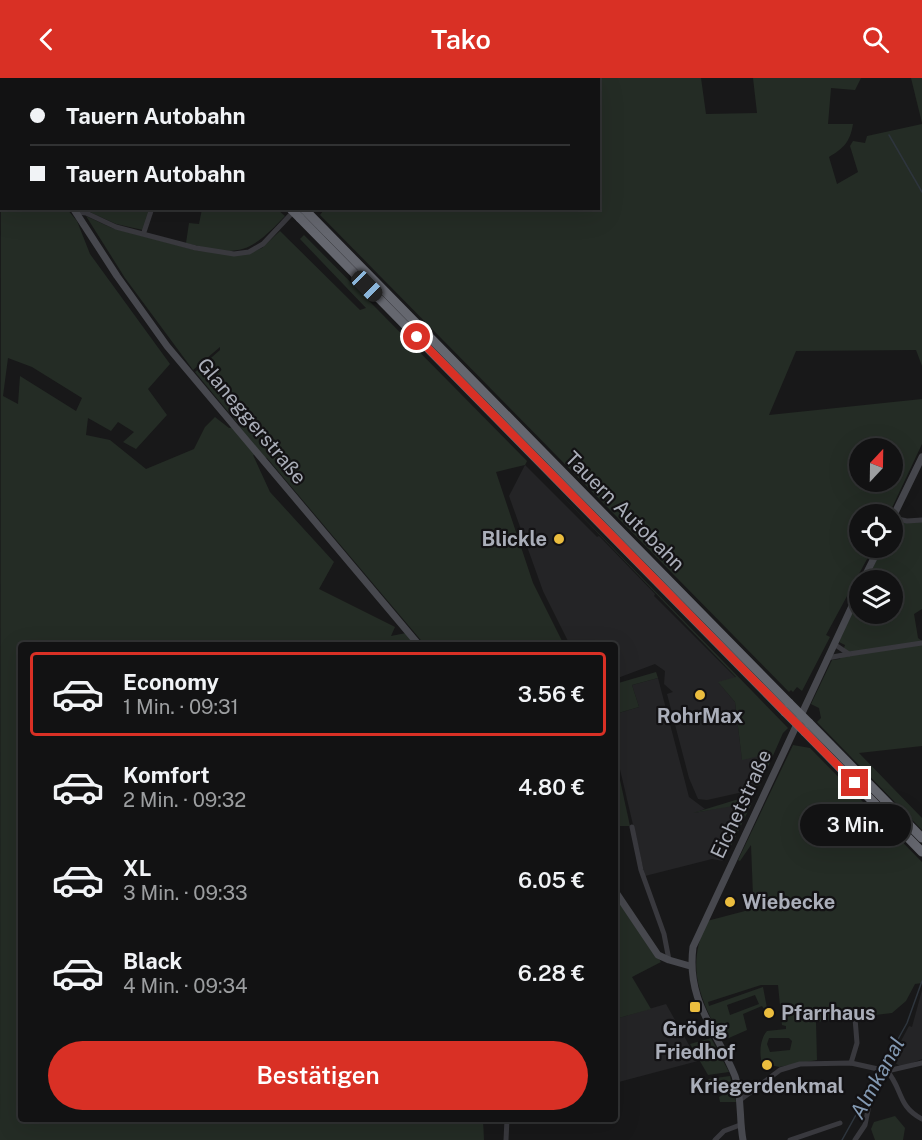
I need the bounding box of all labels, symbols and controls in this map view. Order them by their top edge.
icon: back [30,23,63,56]
text: Tako [431,23,491,55]
icon: search [859,23,892,56]
text: Tauern Autobahn [66,103,246,129]
text: Tauern Autobahn [66,161,246,187]
car [348,267,386,305]
route start [403,323,430,350]
street label: Glaneggerstraße [192,353,312,489]
north arrow [849,438,903,492]
map controls [849,438,903,624]
street label: Tauern Autobahn [560,446,690,576]
button: locate [849,504,903,558]
place label: Blickle [482,527,547,551]
marker: Blickle [552,532,566,546]
button: layers [849,570,903,624]
icon: car [51,667,105,721]
text: Economy [123,669,219,695]
text: 3.56 € [518,681,585,707]
marker: RohrMax [693,688,707,702]
text: 1 Min. · 09:31 [123,695,239,719]
place label: RohrMax [657,704,743,728]
street label: Eichetstraße [705,746,777,862]
icon: car [51,760,105,814]
text: Komfort [123,762,210,788]
route end [841,769,868,796]
text: 4.80 € [518,774,585,800]
text: 2 Min. · 09:32 [123,788,246,812]
callout: 3 Min. [800,804,910,846]
text: 3 Min. [827,813,884,837]
icon: car [51,853,105,907]
text: XL [123,855,151,881]
text: 6.05 € [518,867,585,893]
text: 3 Min. · 09:33 [123,881,248,905]
place label: Wiebecke [742,890,835,914]
marker: Wiebecke [723,895,737,909]
icon: car [51,946,105,1000]
text: Black [123,948,182,974]
text: 6.28 € [518,960,585,986]
text: 4 Min. · 09:34 [123,974,248,998]
marker: Grödig Friedhof [688,1000,702,1014]
place label: Pfarrhaus [781,1001,876,1025]
marker: Pfarrhaus [762,1006,776,1020]
place label: Grödig Friedhof [655,1017,735,1064]
water label: Almkanal [844,1033,910,1123]
button: Bestätigen [48,1041,588,1110]
marker: Kriegerdenkmal [760,1058,774,1072]
place label: Kriegerdenkmal [690,1074,844,1098]

